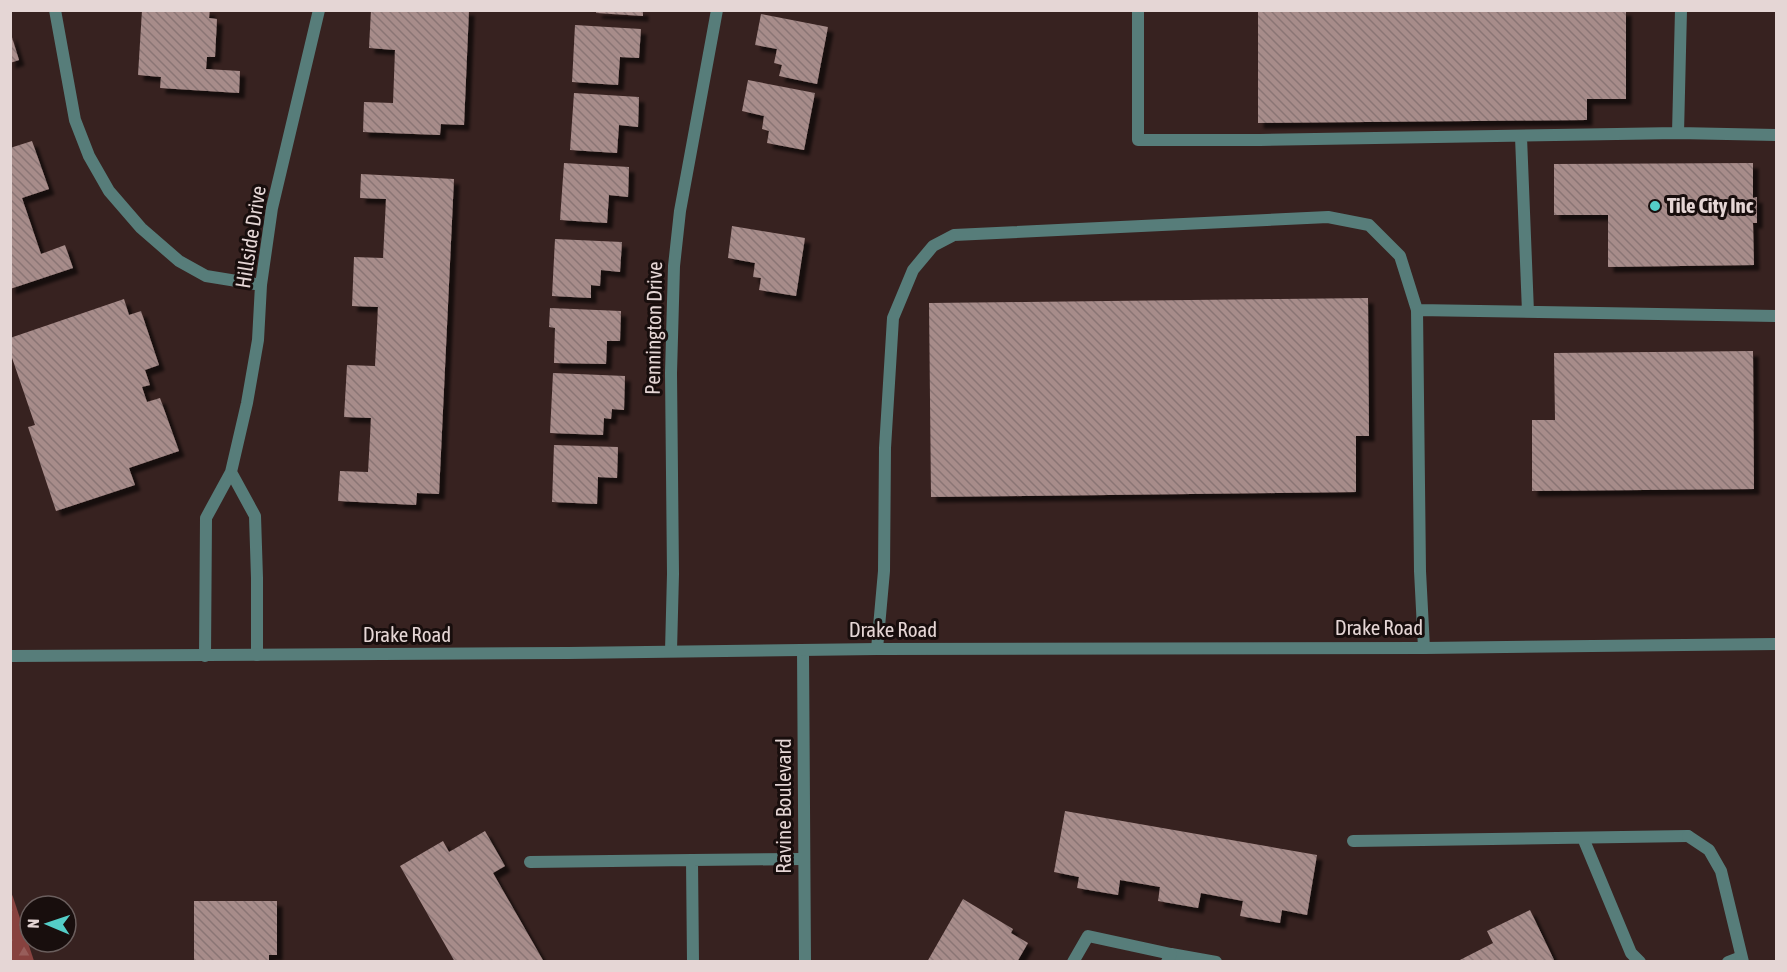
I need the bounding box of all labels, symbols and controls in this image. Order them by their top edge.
street label: Hillside Drive [230,184,270,290]
place label: Tile City Inc [1667,193,1754,217]
marker: Tile City Inc [1648,199,1662,213]
street label: Pennington Drive [640,261,666,395]
street label: Drake Road [1335,615,1423,639]
street label: Drake Road [849,617,937,641]
street label: Drake Road [363,622,451,646]
street label: Ravine Boulevard [771,738,795,874]
north arrow [18,894,78,954]
text: N [24,918,42,929]

